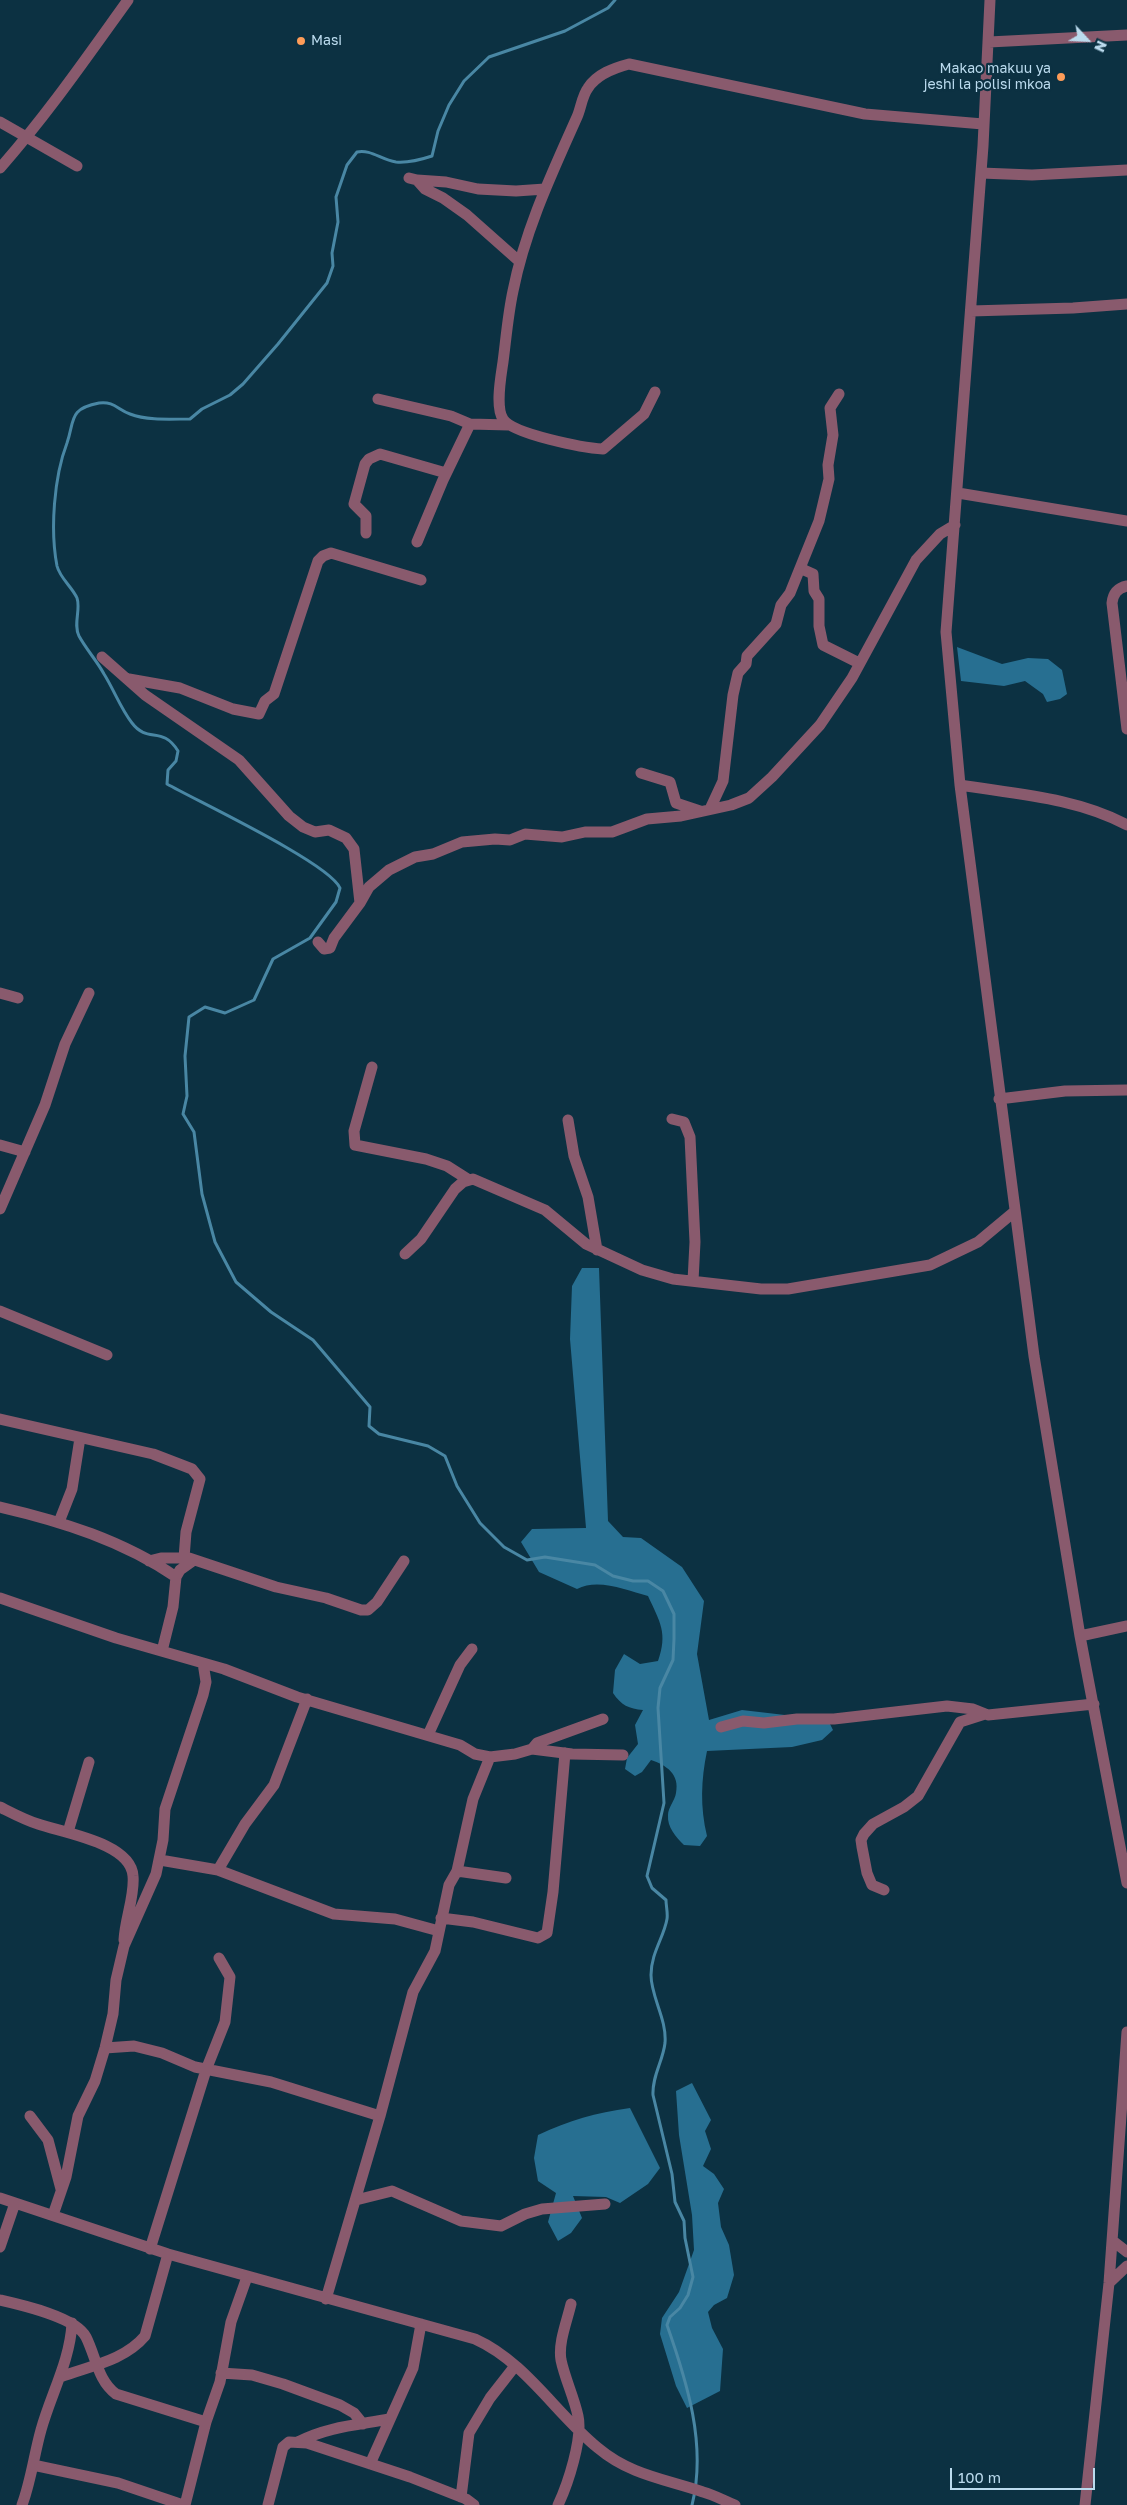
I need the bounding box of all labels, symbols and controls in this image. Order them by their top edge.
north arrow [1062,15,1112,65]
place label: Masi [311,33,342,49]
marker: Masi [295,35,307,47]
text: N [1091,38,1111,55]
place label: Makao makuu ya jeshi la polisi mkoa [924,61,1051,94]
marker: Makao makuu ya jeshi la polisi mkoa [1055,71,1067,83]
scale bar [952,2458,1097,2490]
text: 100 m [958,2468,1001,2486]

